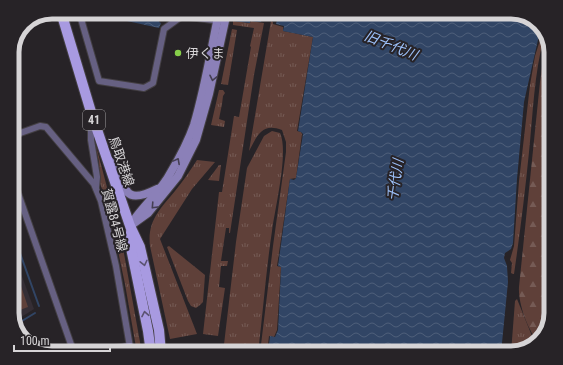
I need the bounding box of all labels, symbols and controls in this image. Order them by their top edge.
water label: 旧千代川 [362,27,422,64]
place label: 伊くま [186,46,225,61]
marker: 伊くま [173,48,183,58]
one-way arrow [209,74,218,81]
road number: 41 [83,110,105,130]
street label: 鳥取港線 [106,134,137,188]
water label: 千代川 [384,156,406,202]
one-way arrow [173,157,180,165]
street label: 賀露84号線 [99,187,130,253]
one-way arrow [151,202,158,209]
one-way arrow [139,259,147,266]
one-way arrow [141,311,149,318]
scale bar [14,327,110,353]
text: 100 m [20,334,50,348]

